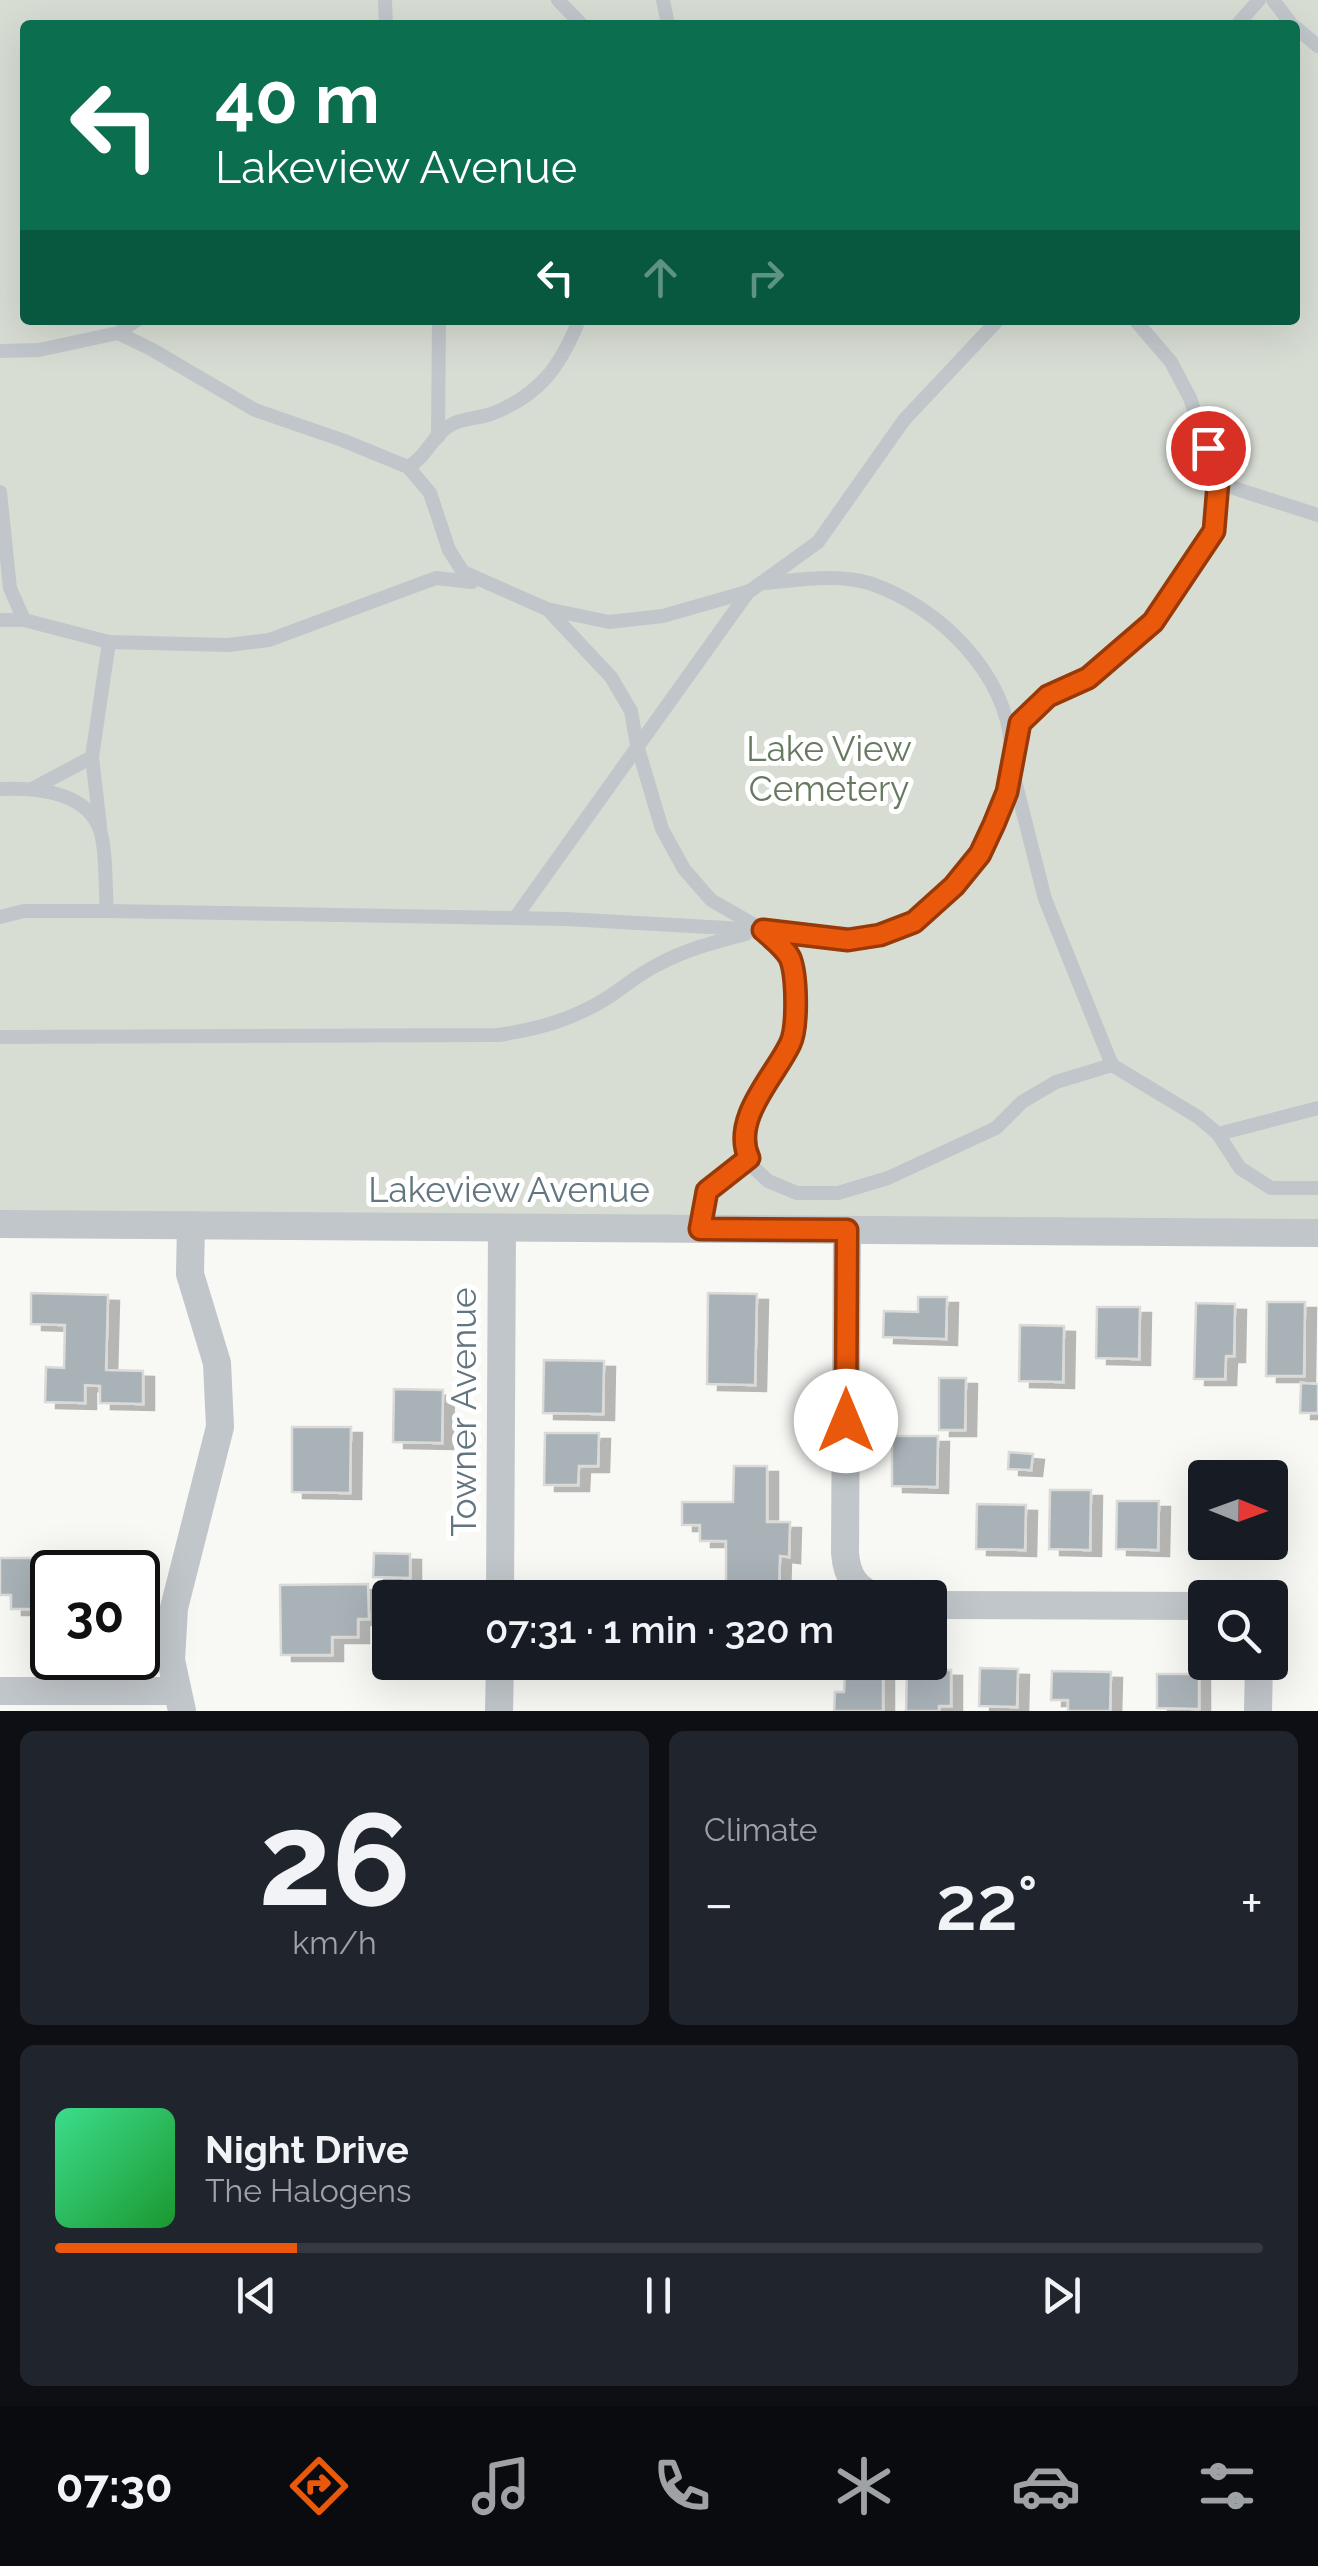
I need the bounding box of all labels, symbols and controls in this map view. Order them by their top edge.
text: 40 m [215,57,380,139]
icon: left [50,60,180,190]
text: Lakeview Avenue [215,141,577,194]
icon: left [528,250,583,305]
icon: ahead [633,250,688,305]
icon: right [738,250,793,305]
pin [1166,406,1251,491]
icon: arrive [1181,421,1236,476]
park label: Lake View Cemetery [746,728,912,809]
street label: Lakeview Avenue [368,1169,650,1210]
street label: Towner Avenue [443,1287,484,1537]
position arrow [794,1369,898,1473]
north arrow [1188,1460,1288,1560]
map controls [1188,1460,1288,1680]
speed limit sign: 30 [30,1550,160,1680]
button: search [1188,1580,1288,1680]
text: 07:31 · 1 min · 320 m [485,1607,834,1652]
text: 26 [258,1783,411,1935]
text: Climate [704,1811,818,1848]
text: 22° [936,1859,1038,1948]
text: − [704,1871,734,1936]
text: + [1240,1871,1263,1936]
text: km/h [292,1924,377,1961]
text: Night Drive [205,2127,409,2172]
text: The Halogens [205,2172,411,2209]
icon: previous [229,2268,284,2323]
icon: pause [631,2268,686,2323]
icon: next [1034,2268,1089,2323]
icon: directions [284,2451,354,2521]
icon: music [466,2451,536,2521]
icon: phone [647,2451,717,2521]
icon: climate [829,2451,899,2521]
icon: car [1011,2451,1081,2521]
icon: filters [1192,2451,1262,2521]
text: 07:30 [56,2460,173,2513]

